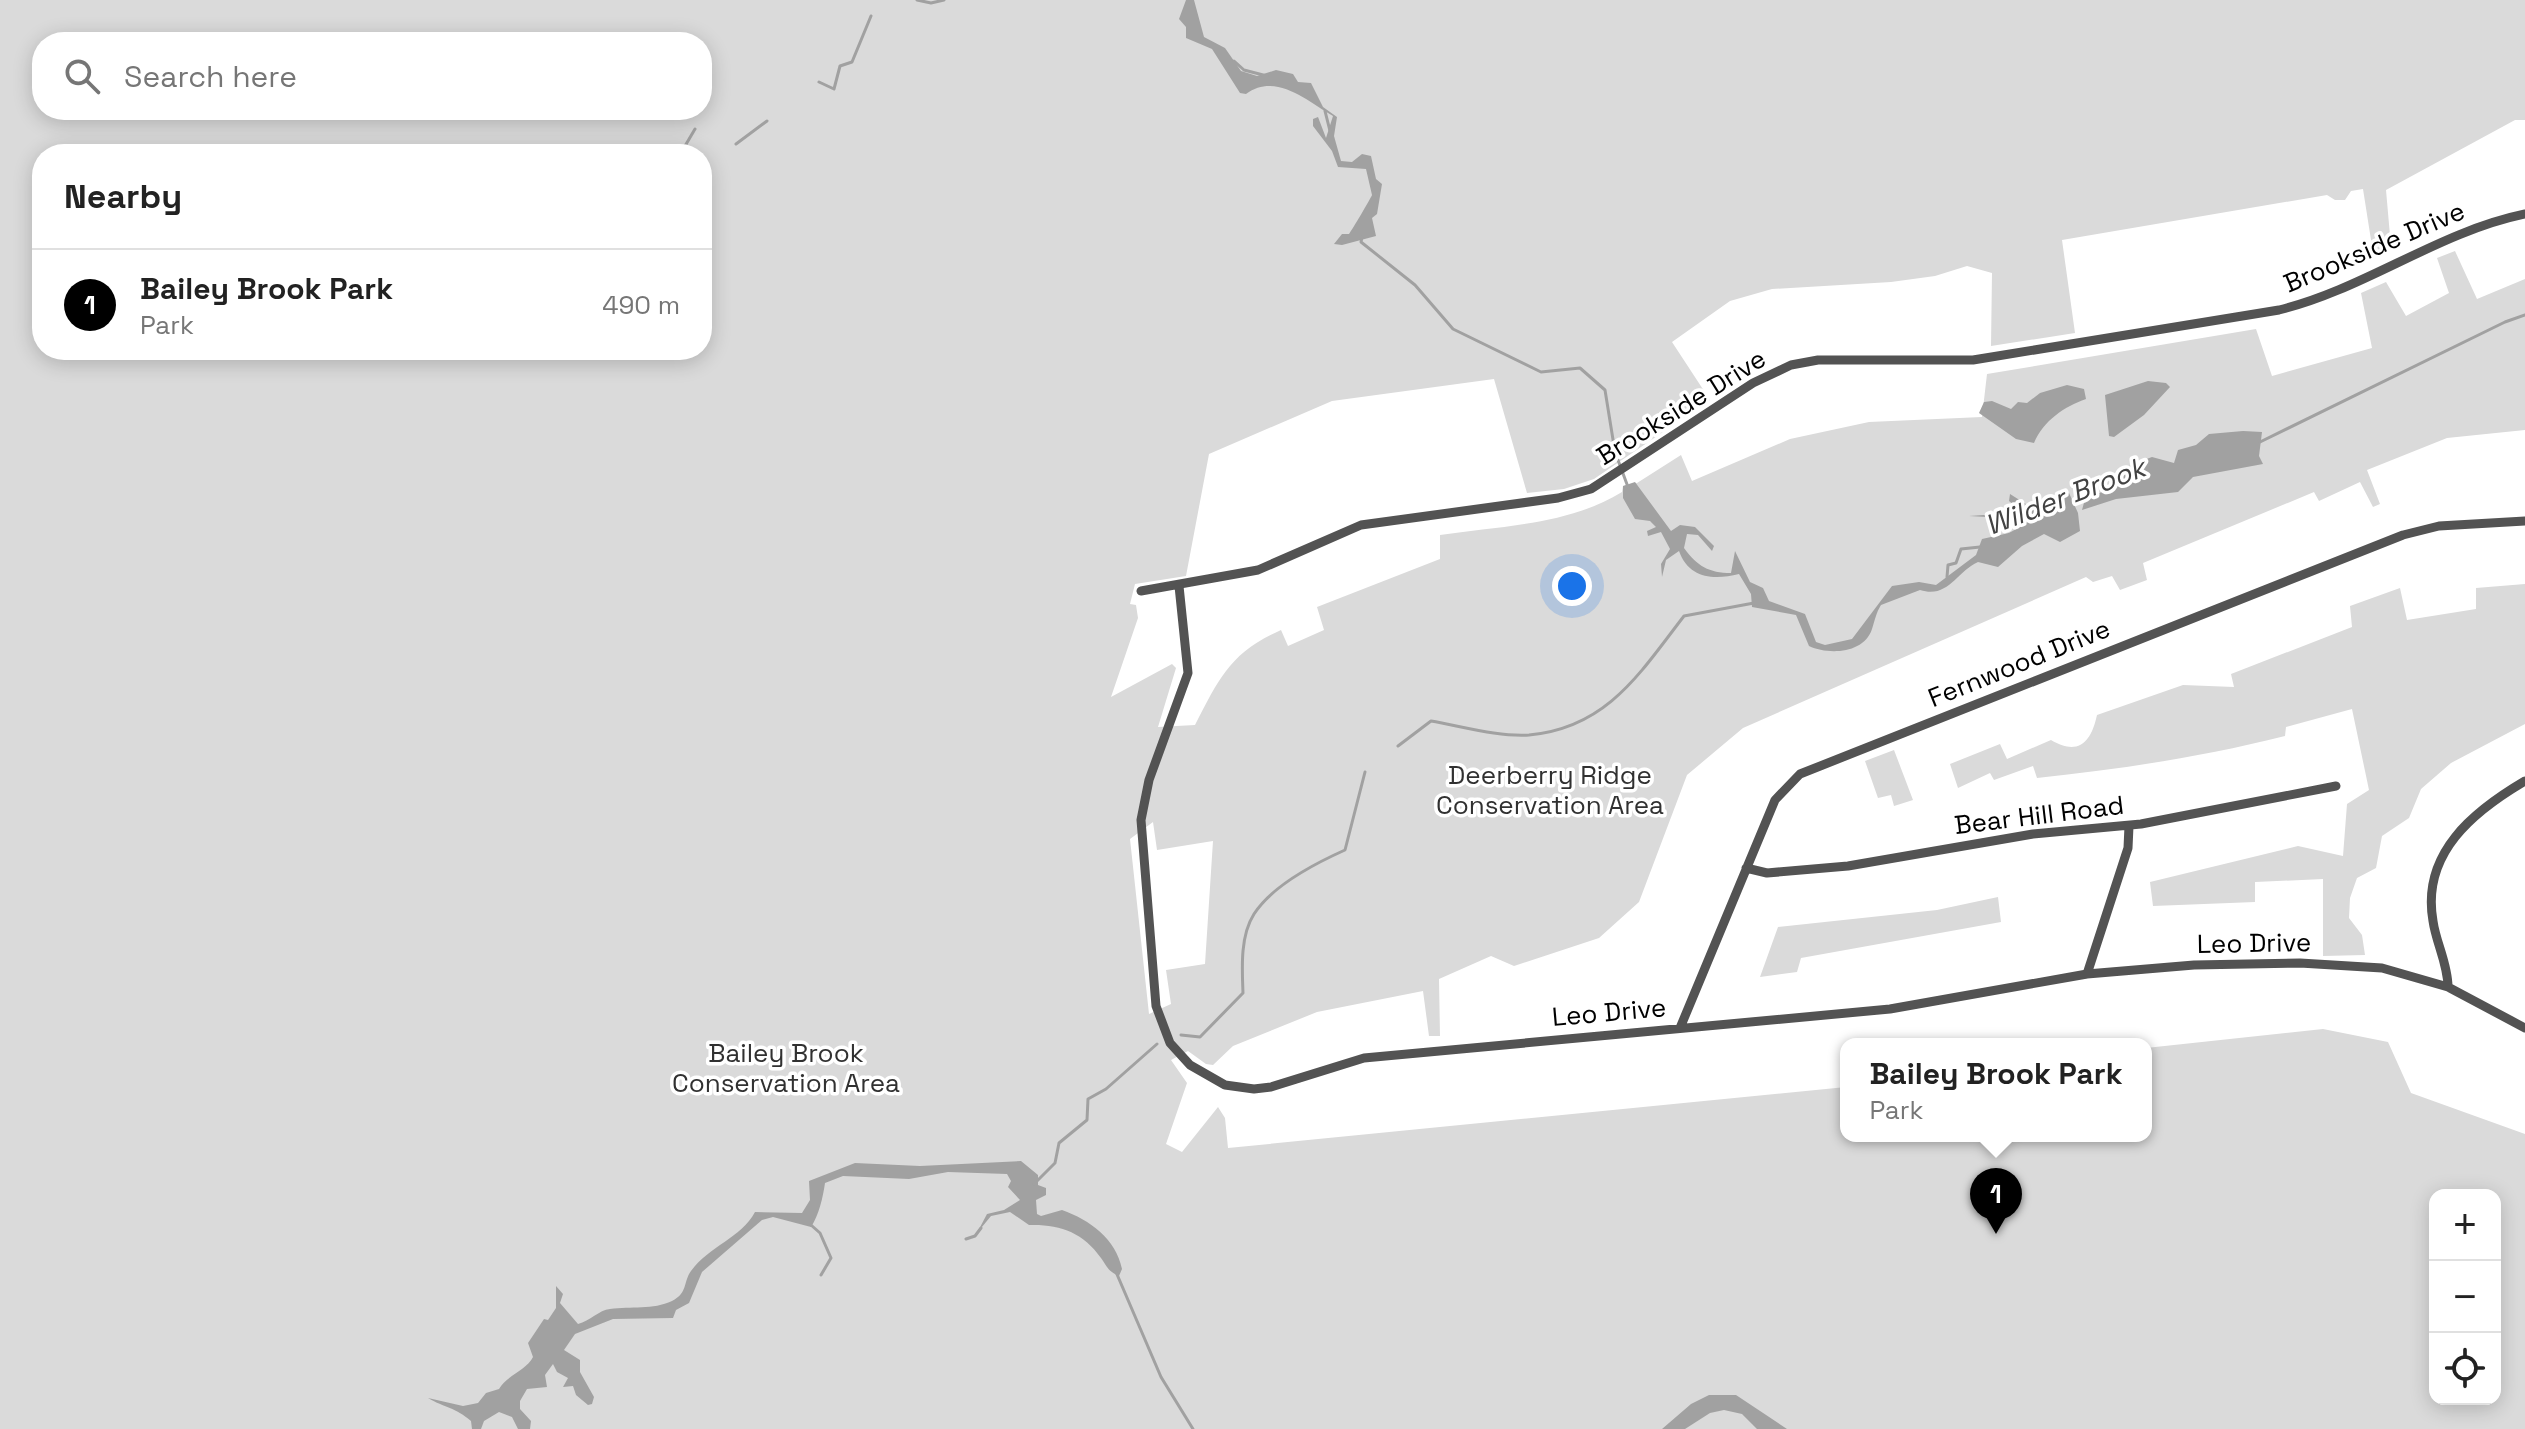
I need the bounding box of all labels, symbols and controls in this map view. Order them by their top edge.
search box [32,32,712,120]
icon: search [60,54,104,98]
text: Search here [124,57,297,96]
text: Nearby [64,175,182,218]
street label: Brookside Drive [2278,194,2470,300]
text: Bailey Brook Park [140,269,393,308]
text: 1 [84,288,96,322]
text: 490 m [602,288,680,322]
text: Park [140,308,194,342]
street label: Brookside Drive [1590,341,1772,473]
water label: Wilder Brook [1980,448,2153,543]
your location [1552,566,1592,606]
street label: Fernwood Drive [1923,611,2115,715]
park label: Deerberry Ridge Conservation Area [1436,758,1664,822]
street label: Bear Hill Road [1952,788,2126,842]
street label: Leo Drive [2196,925,2312,961]
street label: Leo Drive [1550,990,1668,1034]
park label: Bailey Brook Conservation Area [672,1036,900,1100]
popup [1840,1038,2152,1142]
text: Bailey Brook Park [1869,1054,2123,1093]
text: Park [1869,1093,1924,1127]
pin: 1 [1970,1168,2022,1234]
map controls [2429,1189,2501,1405]
button: + [2429,1189,2501,1261]
button: − [2429,1261,2501,1333]
button: locate [2429,1333,2501,1405]

